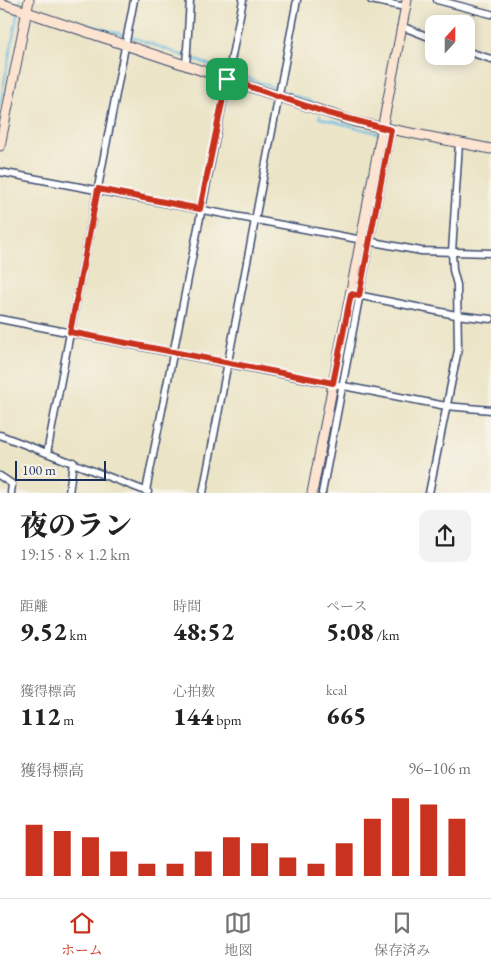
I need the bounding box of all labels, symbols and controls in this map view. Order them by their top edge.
north arrow [425,15,475,65]
map controls [425,15,475,65]
pin [206,58,248,100]
icon: arrive [213,65,241,93]
scale bar [15,458,106,481]
text: 100 m [22,461,56,479]
text: 夜のラン [20,507,132,543]
button: share [419,510,471,562]
text: 19:15 · 8 × 1.2 km [20,544,130,565]
text: 距離 [20,597,48,615]
text: 時間 [173,597,201,615]
text: ペース [326,597,367,615]
text: 9.52 [20,615,67,647]
text: 48:52 [173,615,234,647]
text: 5:08 [326,615,374,647]
text: km [67,626,87,644]
text: /km [374,626,400,644]
text: kcal [326,681,347,699]
text: 獲得標高 [20,682,76,700]
text: 心拍数 [173,682,215,700]
text: 665 [326,699,367,731]
text: 112 [20,700,61,732]
text: 144 [173,700,214,732]
text: m [61,711,74,729]
text: bpm [214,711,242,729]
text: 96–106 m [408,758,471,779]
text: 獲得標高 [20,760,84,781]
tab: ホーム [61,909,103,959]
tab: 地図 [224,909,252,959]
tab: 保存済み [374,909,430,959]

